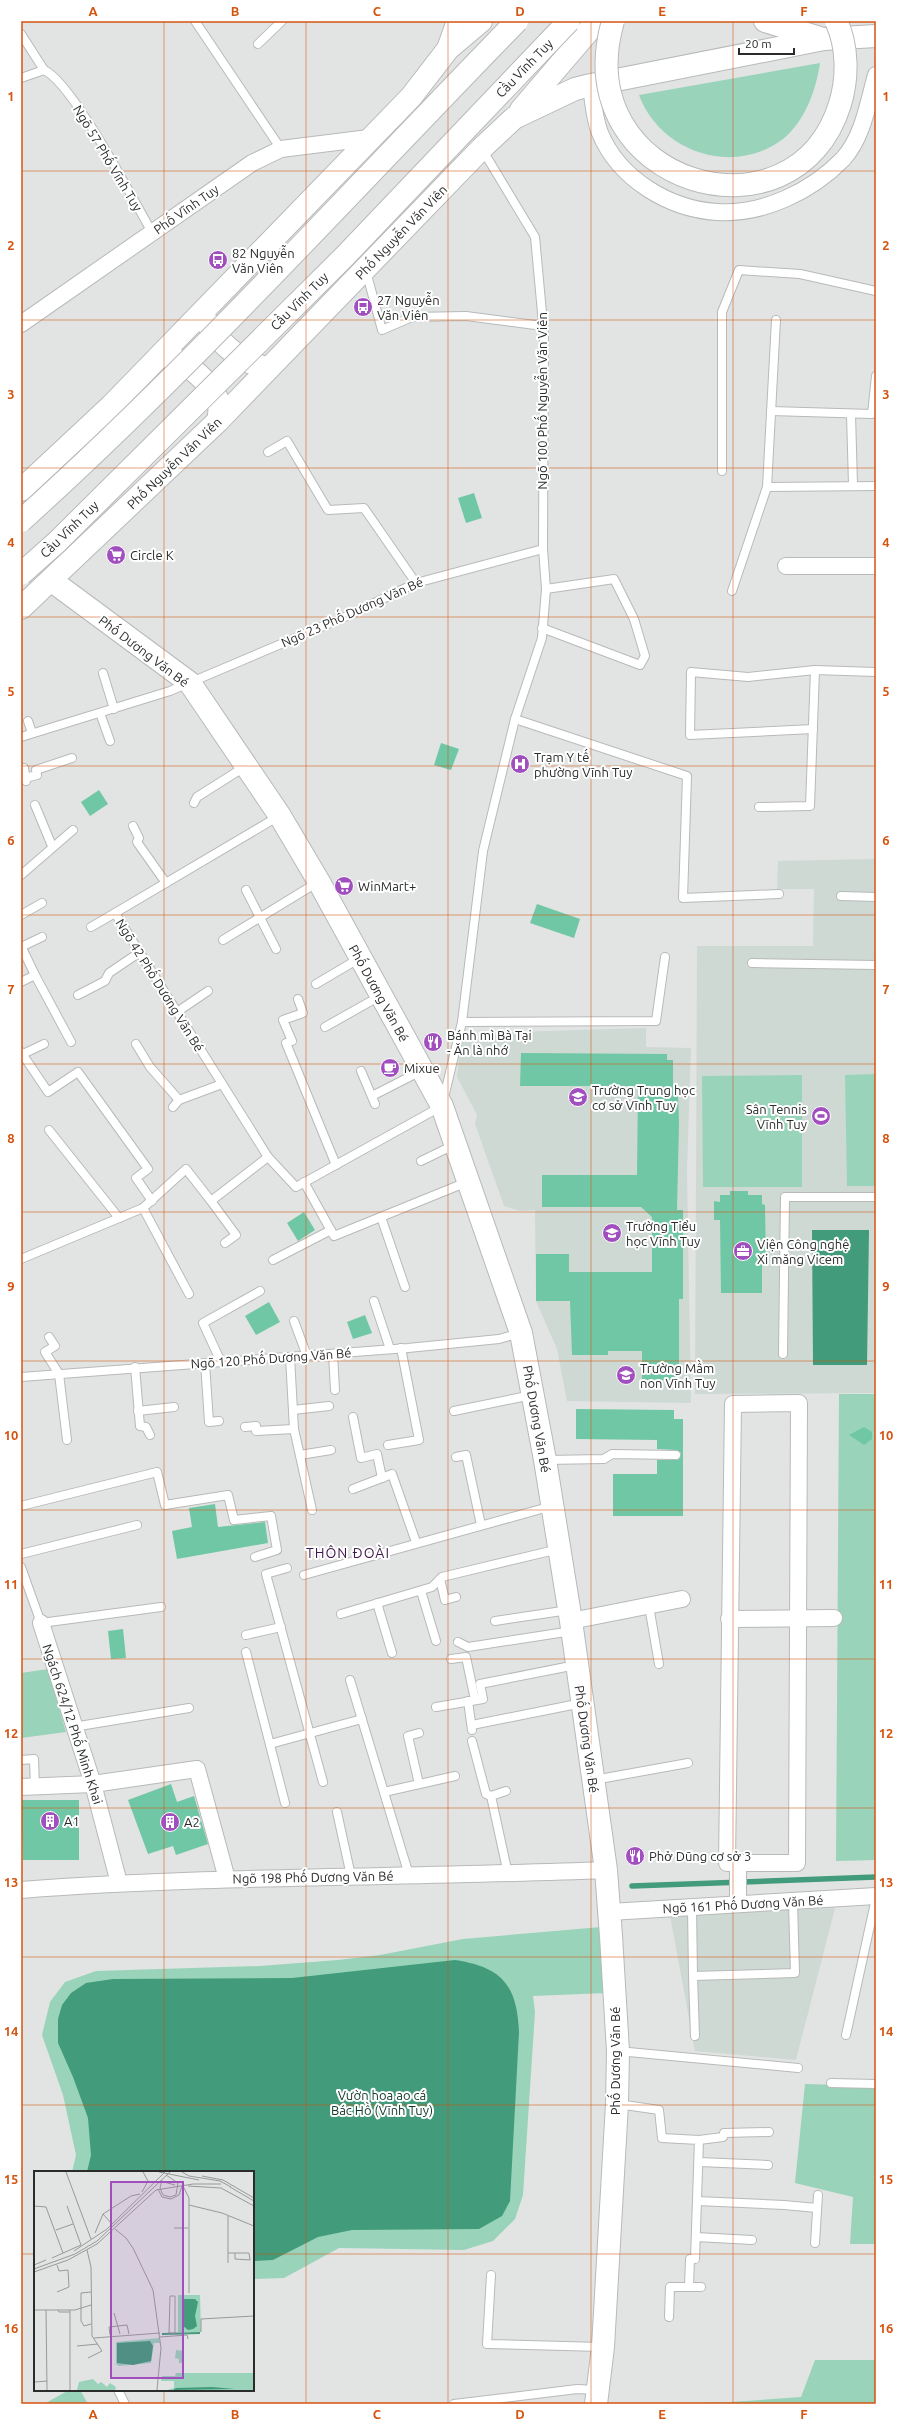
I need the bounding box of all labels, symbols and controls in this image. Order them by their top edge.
text: A [88,4,98,18]
text: B [231,4,240,18]
text: C [373,4,382,18]
text: D [515,4,525,18]
text: E [658,4,666,18]
text: F [800,4,808,18]
scale bar [739,30,794,56]
street label: Cầu Vĩnh Tuy [491,35,555,100]
text: 20 m [745,37,772,50]
text: 1 [7,89,15,103]
text: 1 [882,89,890,103]
street label: Ngõ 57 Phố Vĩnh Tuy [71,101,147,213]
street label: Phố Vĩnh Tuy [150,180,221,237]
street label: Phố Nguyễn Văn Viên [351,181,450,282]
text: 2 [7,238,15,252]
text: 2 [882,238,890,252]
place label: 82 Nguyễn Văn Viên [232,245,295,275]
bus stop icon: 82 Nguyễn Văn Viên [207,249,229,271]
street label: Cầu Vĩnh Tuy [266,268,331,333]
place label: 27 Nguyễn Văn Viên [377,292,440,322]
bus stop icon: 27 Nguyễn Văn Viên [352,296,374,318]
street label: Ngõ 100 Phố Nguyễn Văn Viên [533,312,549,490]
text: 3 [7,387,15,401]
text: 3 [882,387,890,401]
street label: Phố Nguyễn Văn Viên [123,413,224,512]
street label: Cầu Vĩnh Tuy [36,496,101,560]
text: 4 [7,535,15,549]
text: 4 [882,535,890,549]
supermarket icon: Circle K [105,544,127,566]
place label: Circle K [130,548,174,562]
street label: Ngõ 23 Phố Dương Văn Bé [278,572,425,650]
street label: Phố Dương Văn Bé [96,611,193,689]
text: 5 [7,684,15,698]
text: 5 [882,684,890,698]
place label: Trạm Y tế phường Vĩnh Tuy [534,748,632,779]
hospital icon: Trạm Y tế phường Vĩnh Tuy [509,753,531,775]
text: 6 [7,833,15,847]
text: 6 [882,833,890,847]
supermarket icon: WinMart+ [333,875,355,897]
place label: WinMart+ [358,879,416,893]
street label: Ngõ 42 Phố Dương Văn Bé [113,915,209,1054]
street label: Phố Dương Văn Bé [347,941,413,1044]
text: 7 [7,982,15,996]
text: 7 [882,982,890,996]
place label: Bánh mì Bà Tại - Ăn là nhớ [447,1028,532,1057]
restaurant icon: Bánh mì Bà Tại - Ăn là nhớ [422,1031,444,1053]
cafe icon: Mixue [379,1057,401,1079]
place label: Mixue [404,1061,440,1075]
place label: Trường Trung học cơ sở Vĩnh Tuy [592,1083,695,1112]
school or university icon: Trường Trung học cơ sở Vĩnh Tuy [567,1086,589,1108]
place label: Sân Tennis Vĩnh Tuy [746,1102,807,1131]
sports icon: Sân Tennis Vĩnh Tuy [810,1105,832,1127]
text: 8 [7,1131,15,1145]
text: 8 [882,1131,890,1145]
place label: Trường Tiểu học Vĩnh Tuy [626,1219,700,1249]
school or university icon: Trường Tiểu học Vĩnh Tuy [601,1222,623,1244]
place label: Viện Công nghệ Xi măng Vicem [757,1237,849,1266]
office icon: Viện Công nghệ Xi măng Vicem [732,1240,754,1262]
text: 9 [7,1279,15,1293]
text: 9 [882,1279,890,1293]
street label: Ngõ 120 Phố Dương Văn Bé [190,1343,352,1371]
place label: Trường Mầm non Vĩnh Tuy [640,1359,716,1390]
street label: Phố Dương Văn Bé [521,1364,555,1474]
school or university icon: Trường Mầm non Vĩnh Tuy [615,1364,637,1386]
text: 10 [4,1428,18,1442]
text: 10 [879,1428,893,1442]
district label: THÔN ĐOÀI [306,1544,390,1561]
text: 11 [4,1577,18,1591]
text: 11 [879,1577,893,1591]
street label: Ngách 624/12 Phố Minh Khai [40,1641,108,1806]
street label: Phố Dương Văn Bé [573,1684,604,1794]
text: 12 [4,1726,18,1740]
text: 12 [879,1726,893,1740]
building icon: A1 [39,1810,61,1832]
building icon: A2 [159,1811,181,1833]
place label: A1 [64,1814,80,1828]
place label: A2 [184,1815,200,1829]
restaurant icon: Phở Dũng cơ sở 3 [624,1845,646,1867]
place label: Phở Dũng cơ sở 3 [649,1849,751,1863]
street label: Ngõ 198 Phố Dương Văn Bé [232,1866,394,1885]
text: 13 [4,1875,18,1889]
text: 13 [879,1875,893,1889]
street label: Ngõ 161 Phố Dương Văn Bé [662,1891,824,1915]
street label: Phố Dương Văn Bé [606,2007,622,2115]
text: 14 [4,2024,18,2038]
text: 14 [879,2024,893,2038]
park label: Vườn hoa ao cá Bác Hồ (Vĩnh Tuy) [331,2088,433,2118]
inset map [34,2171,254,2391]
text: 15 [4,2172,18,2186]
text: 15 [879,2172,893,2186]
text: 16 [4,2321,18,2335]
text: 16 [879,2321,893,2335]
text: A [88,2407,98,2421]
text: B [231,2407,240,2421]
text: C [373,2407,382,2421]
text: D [515,2407,525,2421]
text: E [658,2407,666,2421]
text: F [800,2407,808,2421]

